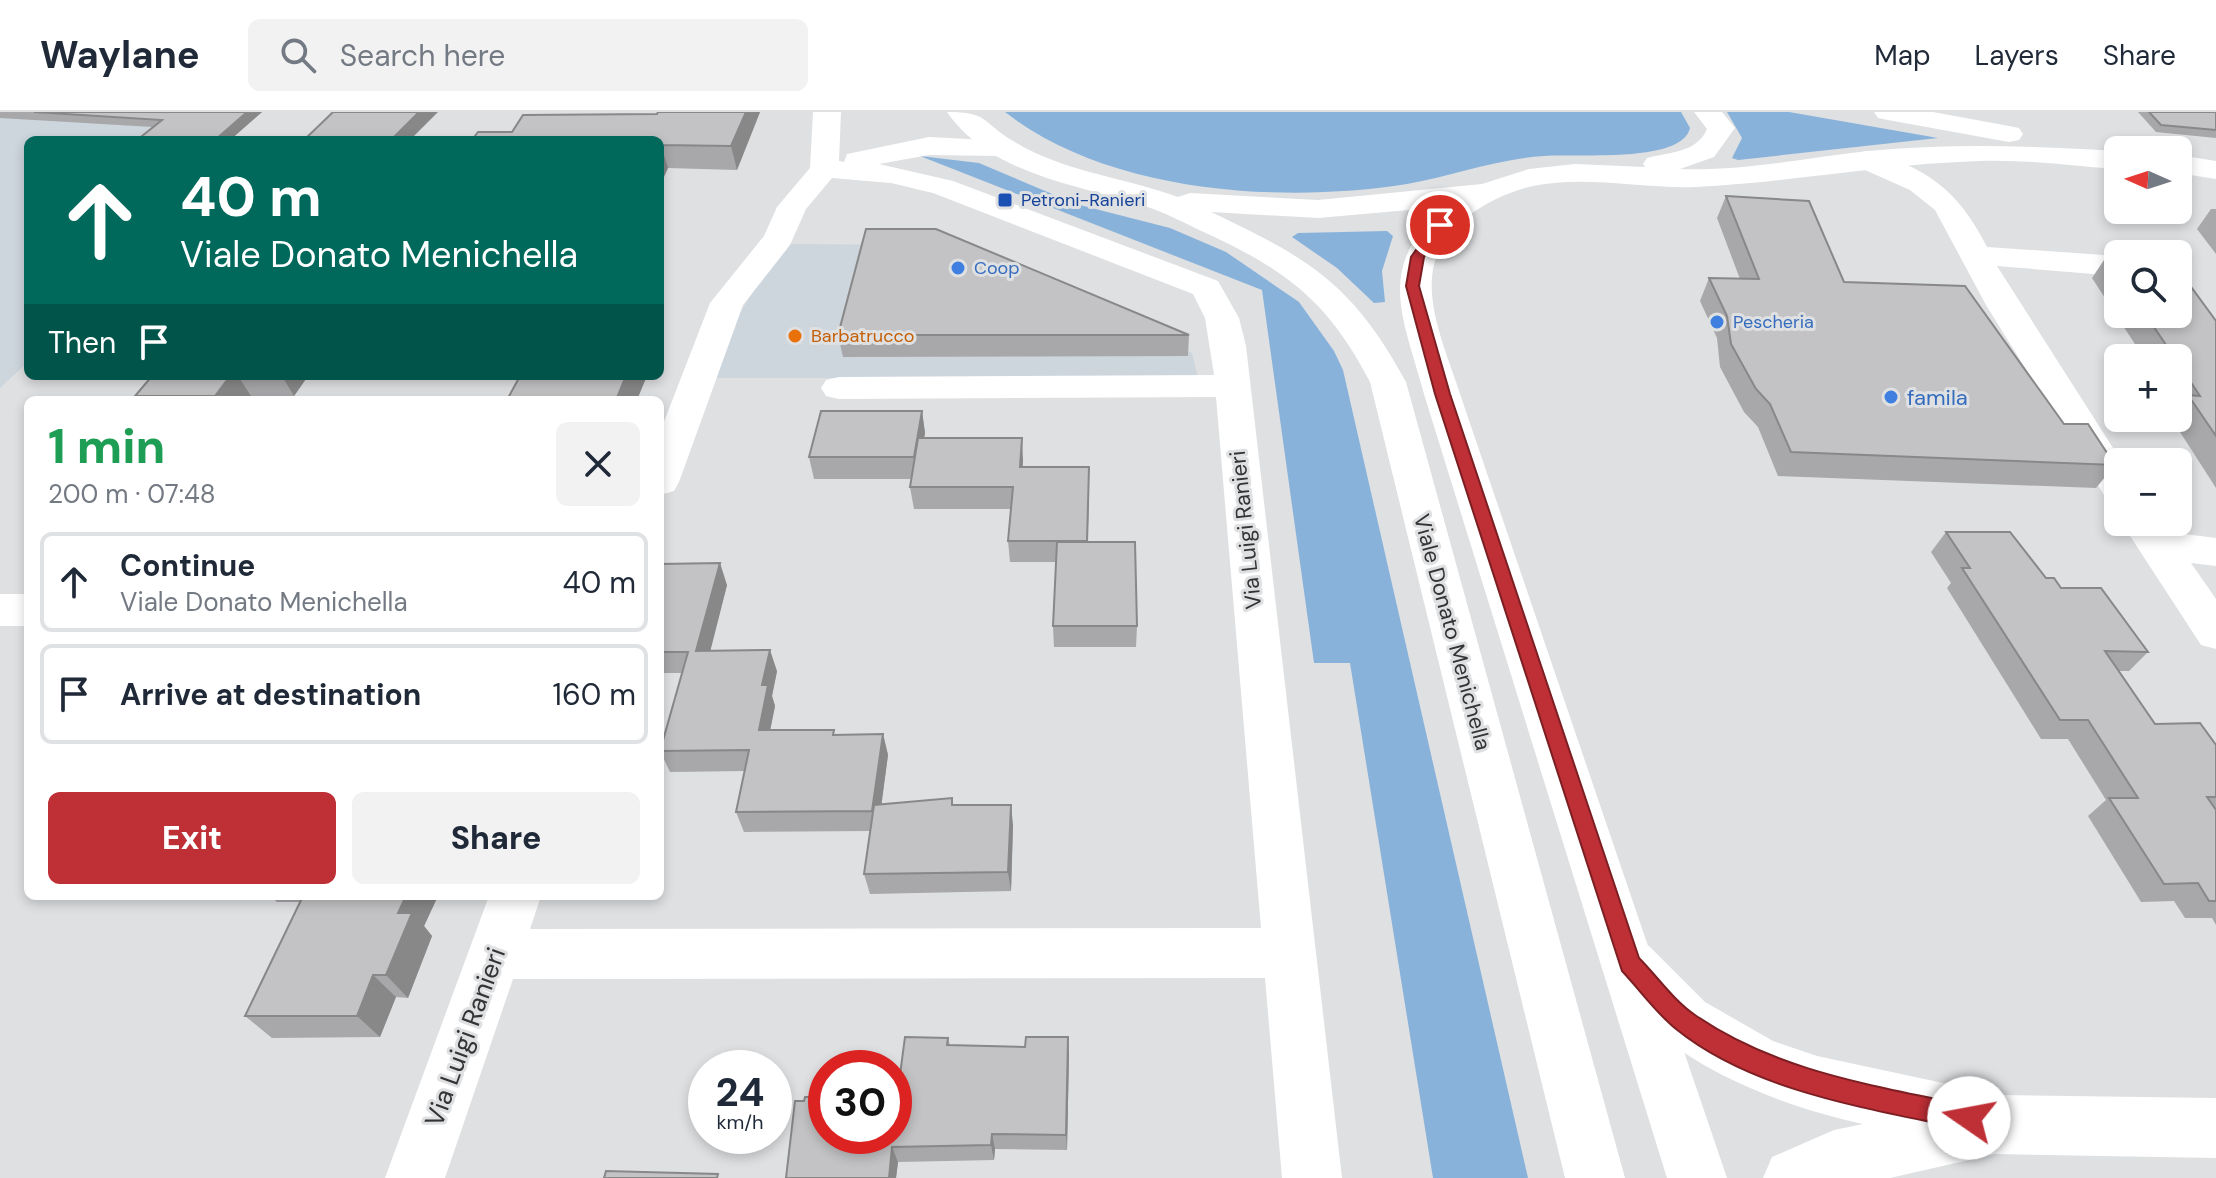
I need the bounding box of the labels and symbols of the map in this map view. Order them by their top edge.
north arrow [2104,136,2192,224]
place label: Petroni-Ranieri [1021,188,1145,212]
marker: Petroni-Ranieri [996,191,1014,209]
pin [1406,191,1474,259]
place label: Coop [974,256,1020,280]
marker: Coop [949,259,967,277]
place label: Pescheria [1733,310,1814,334]
marker: Pescheria [1708,313,1726,331]
place label: Barbatrucco [811,324,914,348]
marker: Barbatrucco [786,327,804,345]
place label: famila [1907,383,1968,412]
marker: famila [1882,388,1900,406]
street label: Via Luigi Ranieri [1223,449,1268,611]
street label: Viale Donato Menichella [1407,511,1498,753]
street label: Via Luigi Ranieri [417,943,513,1131]
speed limit sign: 30 [808,1050,912,1154]
position arrow [1927,1076,2011,1160]

